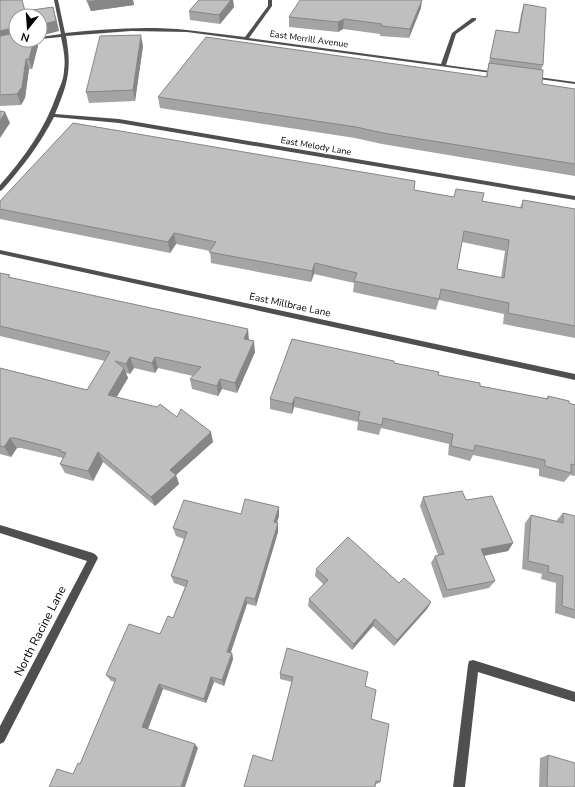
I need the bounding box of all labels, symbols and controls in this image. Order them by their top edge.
north arrow [8,8,48,48]
street label: East Merrill Avenue [269,28,349,50]
text: N [19,29,31,45]
street label: East Melody Lane [280,134,352,158]
street label: East Millbrae Lane [248,290,332,320]
street label: North Racine Lane [10,583,70,679]

